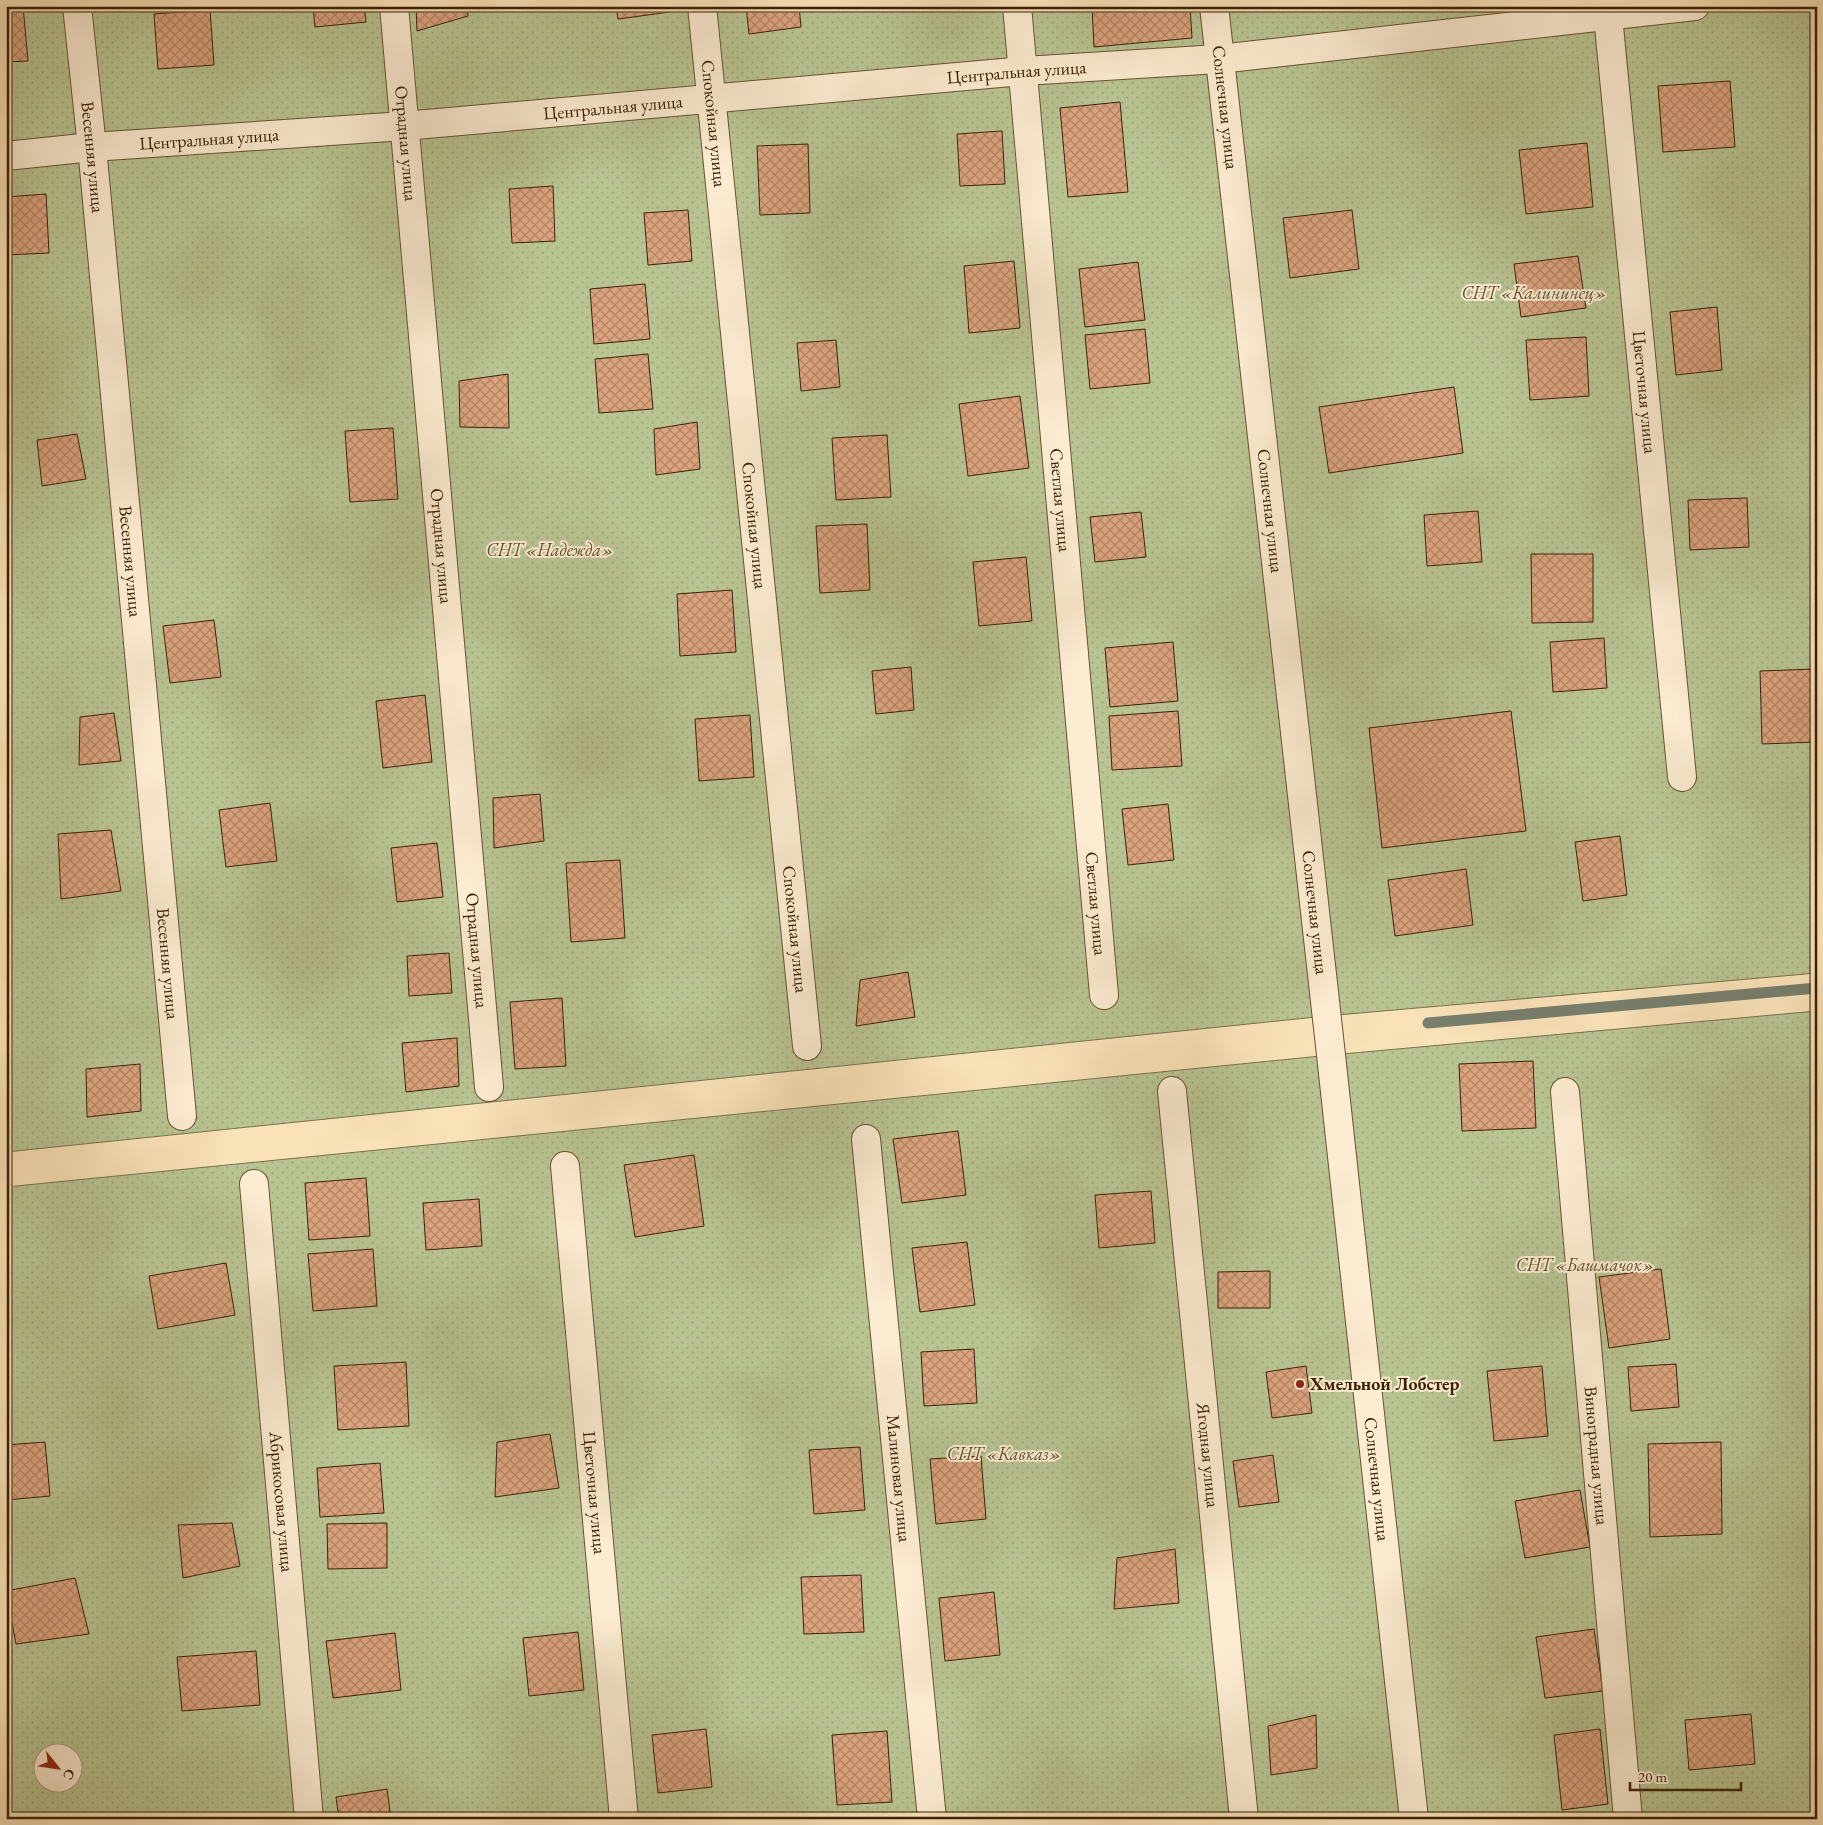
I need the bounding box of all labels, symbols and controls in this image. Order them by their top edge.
street label: Солнечная улица [1207,44,1244,171]
street label: Центральная улица [946,55,1088,89]
street label: Спокойная улица [696,59,732,189]
street label: Отрадная улица [390,85,423,203]
street label: Центральная улица [542,89,685,125]
street label: Весенняя улица [76,100,110,215]
street label: Центральная улица [139,122,281,155]
park label: СНТ «Калининец» [1461,281,1607,304]
street label: Цветочная улица [1628,330,1663,455]
street label: Светлая улица [1045,447,1077,554]
street label: Солнечная улица [1252,448,1289,575]
street label: Спокойная улица [737,461,773,591]
street label: Отрадная улица [425,487,459,605]
street label: Весенняя улица [114,505,148,619]
park label: СНТ «Надежда» [486,538,614,561]
street label: Солнечная улица [1297,849,1334,976]
street label: Светлая улица [1080,851,1113,957]
street label: Спокойная улица [778,865,814,995]
street label: Отрадная улица [461,892,494,1010]
street label: Весенняя улица [152,907,185,1021]
park label: СНТ «Башмачок» [1516,1253,1654,1276]
place label: Хмельной Лобстер [1309,1372,1460,1395]
marker: Хмельной Лобстер [1294,1378,1306,1390]
street label: Виноградная улица [1580,1385,1615,1527]
street label: Ягодная улица [1192,1401,1225,1510]
street label: Малиновая улица [882,1413,917,1544]
street label: Солнечная улица [1359,1416,1396,1543]
street label: Абрикосовая улица [264,1430,300,1574]
street label: Цветочная улица [578,1430,612,1556]
park label: СНТ «Кавказ» [947,1442,1061,1465]
north arrow [32,1742,82,1792]
scale bar [1630,1760,1742,1792]
text: С [59,1766,80,1783]
text: 20 m [1638,1767,1667,1786]

